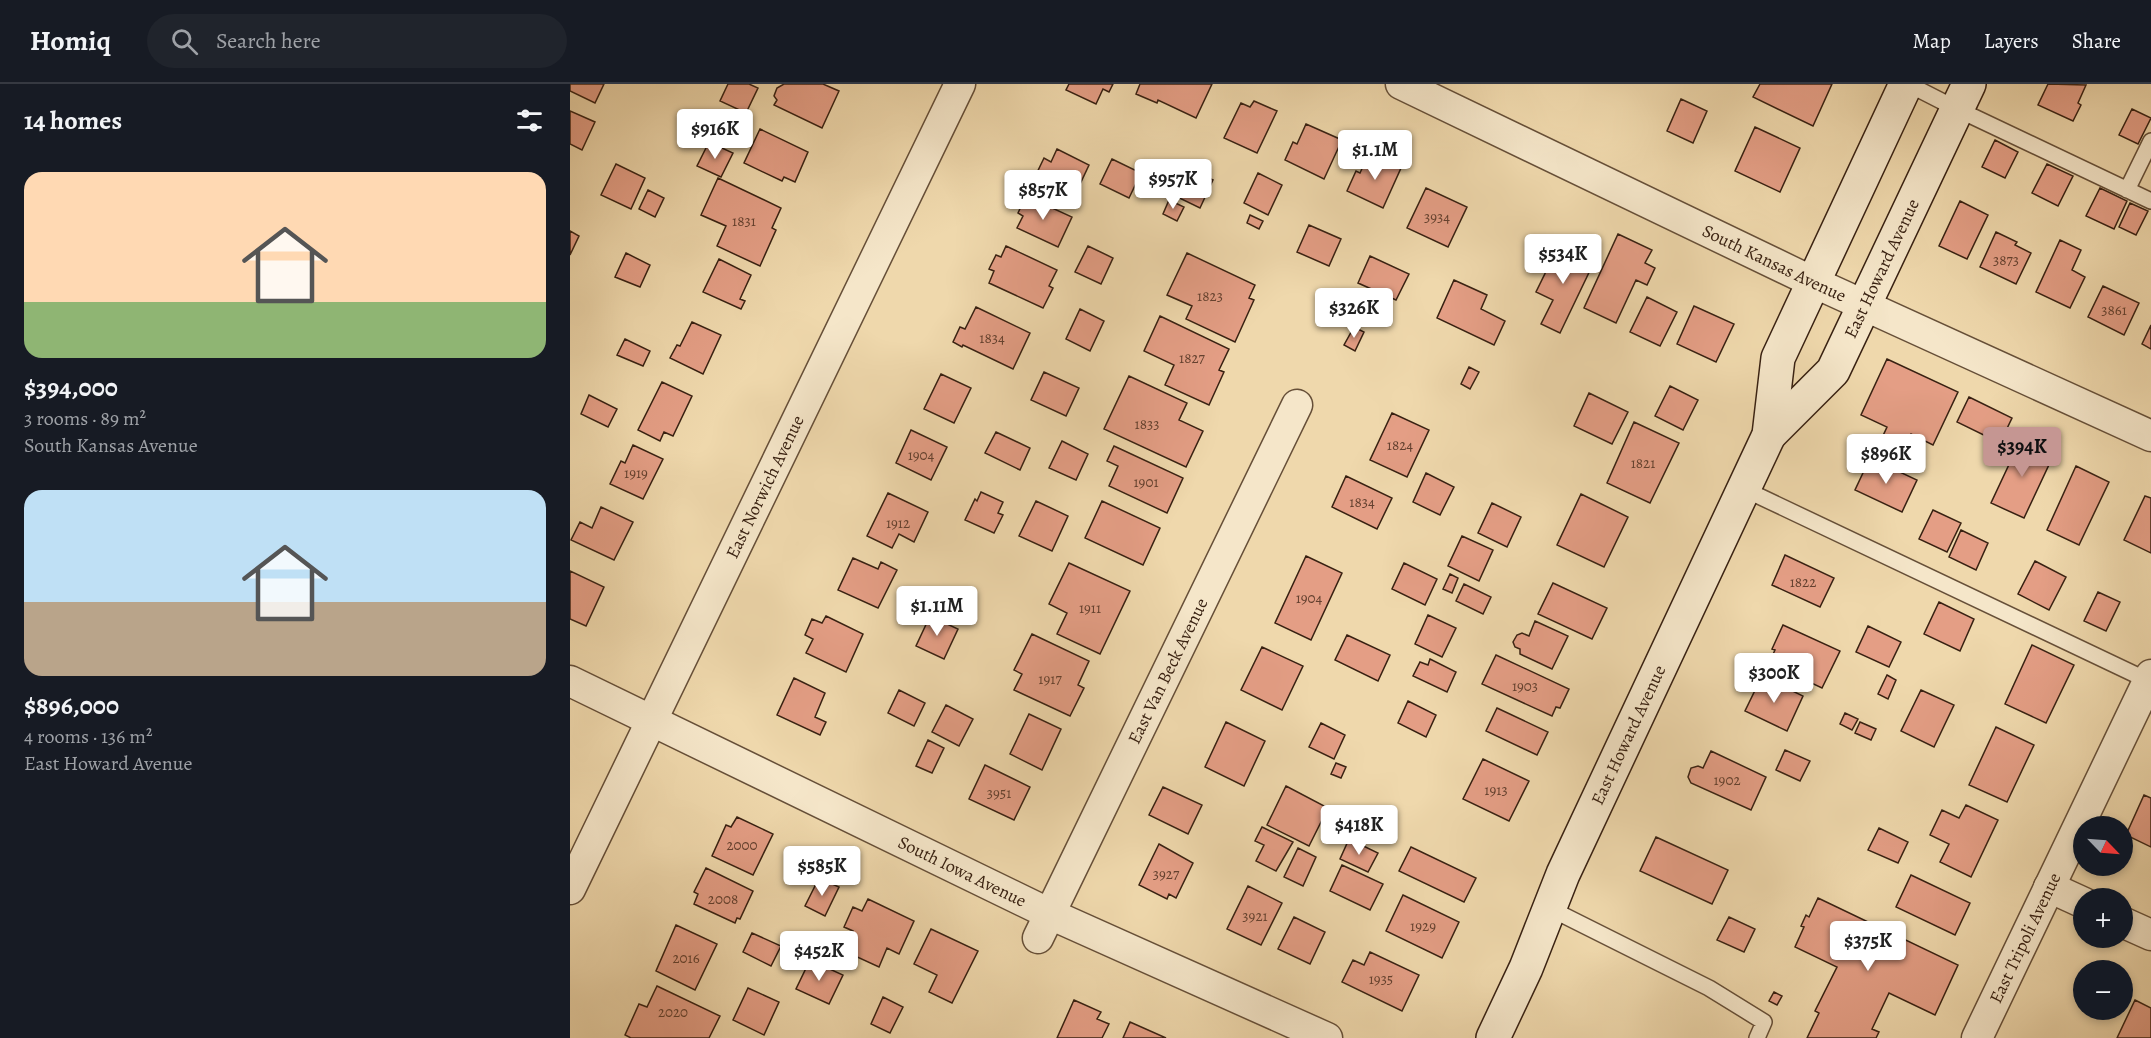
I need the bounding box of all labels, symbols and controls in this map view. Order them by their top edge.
search box [147,14,567,68]
text: Homiq [30,22,111,60]
icon: search [168,25,201,58]
text: Search here [216,26,321,56]
text: Map [1912,27,1951,55]
text: Layers [1984,27,2039,55]
text: Share [2072,27,2121,55]
text: 14 homes [24,103,122,138]
icon: filters [513,104,546,137]
pin: $916K [673,109,757,160]
text: $916K [691,115,739,142]
pin: $1.1M [1333,130,1417,181]
text: $1.1M [1352,136,1398,163]
pin: $957K [1131,159,1215,210]
text: $957K [1149,165,1197,192]
pin: $857K [1001,170,1085,221]
text: $857K [1018,176,1068,203]
street label: East Howard Avenue [1838,195,1925,342]
house number: 3934 [1424,207,1450,227]
icon: home [231,211,339,319]
house number: 1831 [732,211,756,231]
street label: South Kansas Avenue [1698,219,1850,308]
pin: $534K [1521,234,1605,285]
text: $534K [1539,240,1588,267]
house number: 3873 [1993,250,2019,270]
house number: 1823 [1197,286,1223,306]
pin: $326K [1312,288,1396,339]
text: $326K [1329,294,1379,321]
house number: 3861 [2101,300,2127,320]
house number: 1834 [979,328,1005,348]
house number: 1827 [1179,348,1206,368]
text: $394,000 [24,370,118,405]
text: 3 rooms · 89 m² [24,405,146,432]
street label: East Norwich Avenue [720,411,810,562]
house number: 1833 [1135,414,1159,434]
pin: $394K [1980,427,2064,478]
text: South Kansas Avenue [24,432,198,459]
text: $394K [1997,433,2047,460]
pin: $896K [1844,434,1928,485]
house number: 1824 [1387,435,1413,455]
text: $896K [1861,440,1911,467]
house number: 1904 [908,445,935,465]
house number: 1821 [1631,453,1655,473]
house number: 1919 [624,463,648,483]
house number: 1901 [1133,472,1159,492]
house number: 1834 [1349,492,1375,512]
house number: 1912 [886,513,910,533]
icon: home [231,529,339,637]
house number: 1822 [1790,572,1816,592]
pin: $1.11M [888,586,986,637]
house number: 1904 [1296,588,1323,608]
text: $1.11M [910,592,964,619]
street label: East Van Beck Avenue [1122,594,1213,748]
house number: 1911 [1079,598,1101,618]
pin: $300K [1732,653,1816,704]
text: $300K [1748,659,1800,686]
street label: East Howard Avenue [1585,661,1671,809]
house number: 1917 [1038,669,1062,689]
house number: 1903 [1512,676,1538,696]
text: $896,000 [24,688,119,723]
text: 4 rooms · 136 m² [24,723,153,750]
text: East Howard Avenue [24,750,192,777]
house number: 1902 [1713,770,1741,790]
house number: 1913 [1484,780,1508,800]
house number: 3951 [987,783,1011,803]
pin: $418K [1317,805,1401,856]
text: $418K [1335,811,1383,838]
north arrow [2073,816,2133,876]
map controls [2073,816,2133,1020]
street label: South Iowa Avenue [894,830,1030,913]
house number: 2000 [726,835,758,855]
pin: $585K [780,846,864,897]
text: $585K [797,852,847,879]
house number: 3927 [1153,864,1180,884]
street label: East Tripoli Avenue [1983,869,2066,1007]
button: + [2073,888,2133,948]
house number: 2008 [708,889,738,909]
house number: 3921 [1242,906,1268,926]
house number: 1929 [1410,916,1436,936]
pin: $375K [1826,921,1910,972]
text: $375K [1844,927,1892,954]
pin: $452K [777,931,861,982]
text: $452K [794,937,844,964]
house number: 2016 [672,948,700,968]
button: − [2073,960,2133,1020]
house number: 1935 [1369,969,1393,989]
house number: 2020 [658,1002,688,1022]

